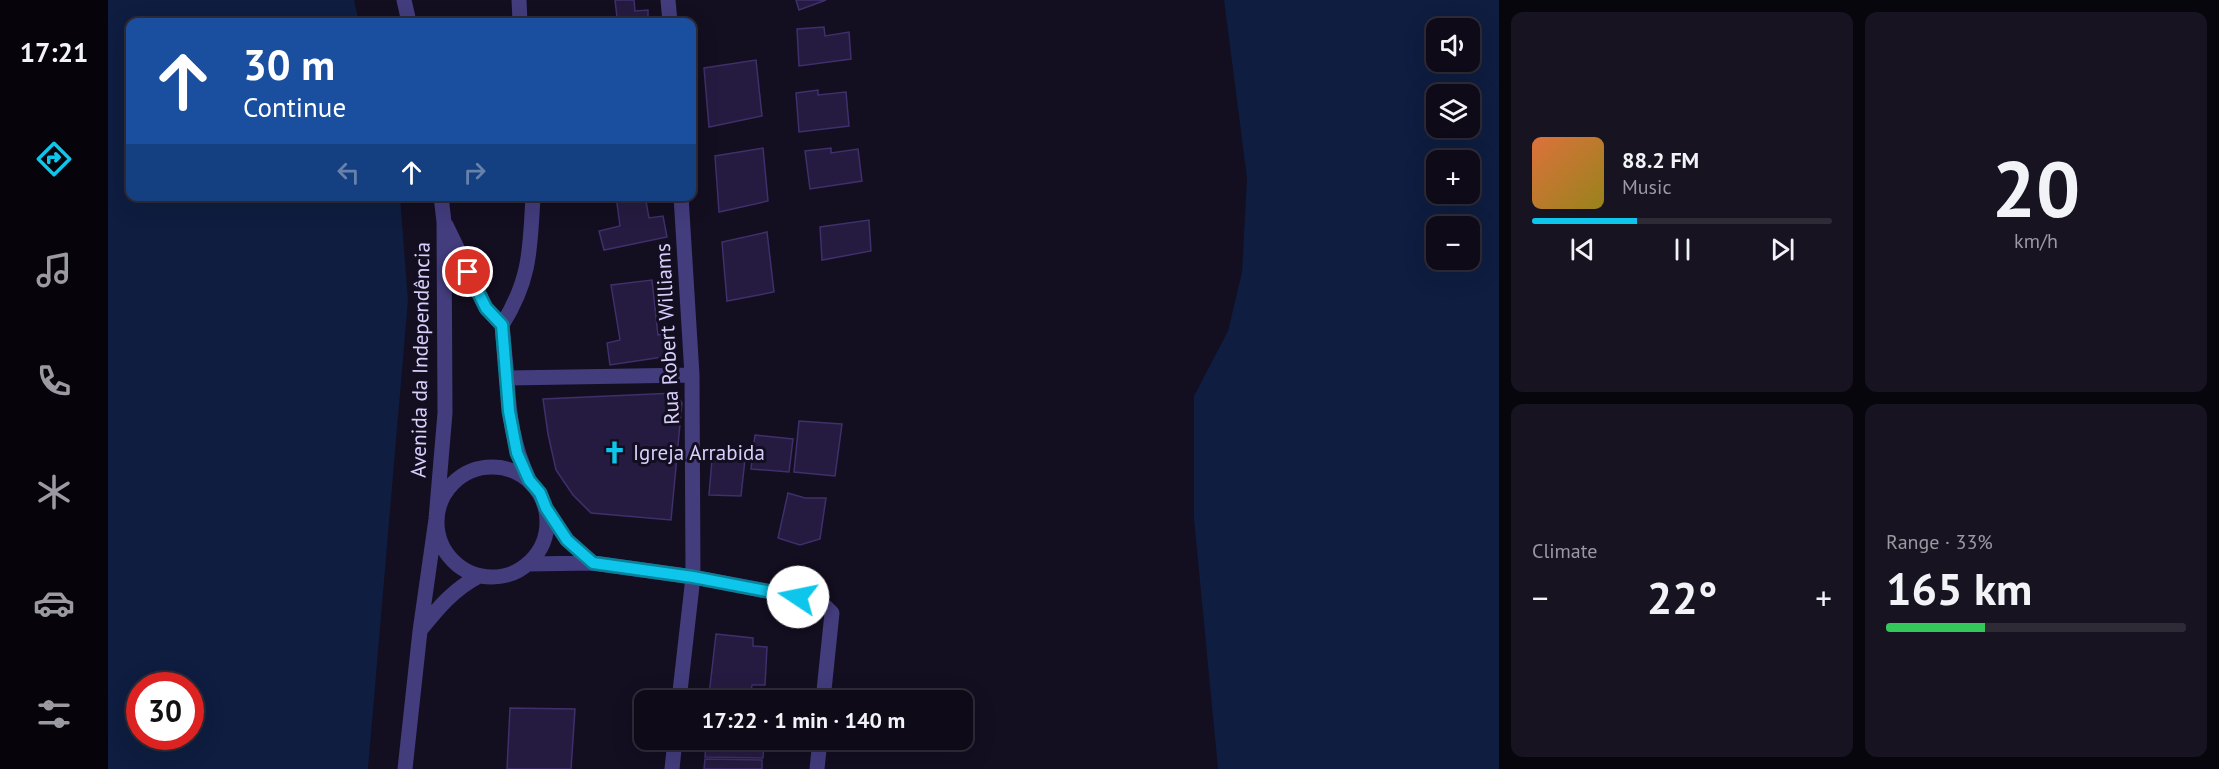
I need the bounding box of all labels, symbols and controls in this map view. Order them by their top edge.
map controls [1426,18,1480,270]
button: sound [1426,18,1480,72]
text: 17:21 [20,35,88,69]
text: 30 m [243,37,335,92]
icon: ahead [144,42,222,120]
button: layers [1426,84,1480,138]
text: Continue [243,90,346,124]
icon: directions [33,138,75,180]
text: 20 [1992,138,2080,239]
text: 88.2 FM [1622,146,1699,174]
button: + [1426,150,1480,204]
icon: left [332,156,365,189]
icon: ahead [395,156,428,189]
icon: right [458,156,491,189]
text: Music [1622,174,1671,200]
button: − [1426,216,1480,270]
text: km/h [2014,228,2058,254]
icon: previous [1566,233,1599,266]
icon: pause [1666,233,1699,266]
icon: next [1766,233,1799,266]
street label: Avenida da Independência [404,242,436,478]
street label: Rua Robert Williams [649,243,685,425]
pin [442,246,493,297]
icon: music [33,249,75,291]
icon: arrive [451,255,484,288]
icon: phone [33,360,75,402]
church icon: Igreja Arrabida [602,439,628,465]
place label: Igreja Arrabida [633,439,765,466]
icon: climate [33,471,75,513]
text: Range · 33% [1886,529,1993,555]
text: Climate [1532,538,1598,564]
text: 165 km [1886,559,2032,617]
position arrow [766,565,830,629]
text: 22° [1647,568,1717,626]
text: − [1532,576,1549,619]
text: + [1815,576,1832,619]
icon: car [33,582,75,624]
speed limit sign: 30 [126,672,204,750]
icon: filters [33,693,75,735]
text: 17:22 · 1 min · 140 m [702,706,905,734]

